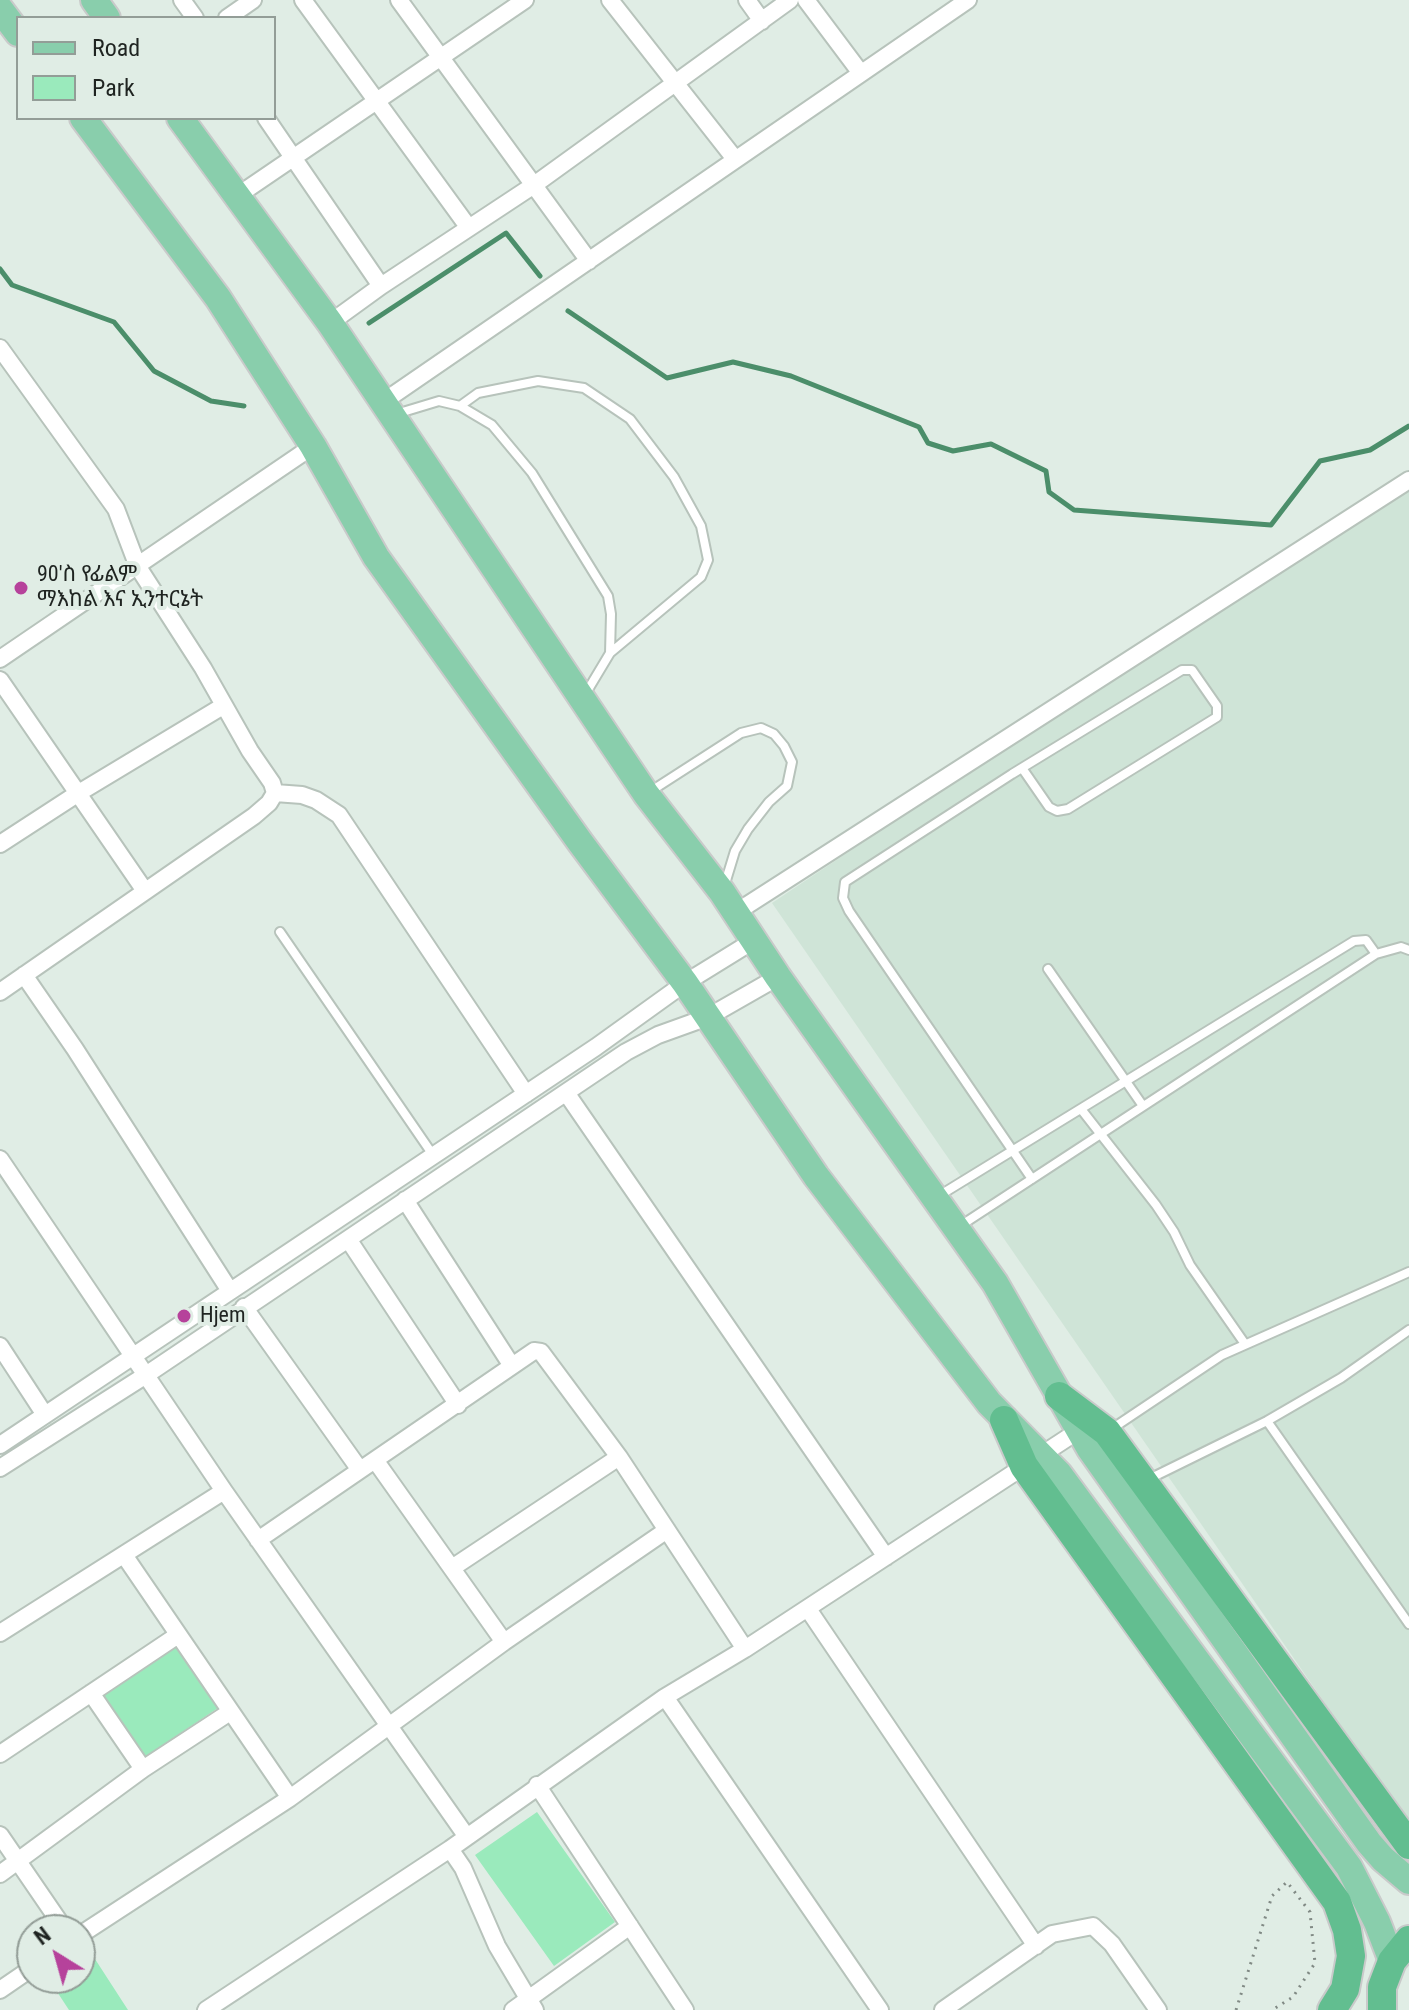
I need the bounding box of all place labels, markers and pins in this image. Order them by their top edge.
place label: 90'ስ የፊልም ማእከል እና ኢንተርኔት [37,562,203,614]
marker: 90'ስ የፊልም ማእከል እና ኢንተርኔት [12,579,30,597]
place label: Hjem [200,1303,245,1329]
marker: Hjem [175,1307,193,1325]

